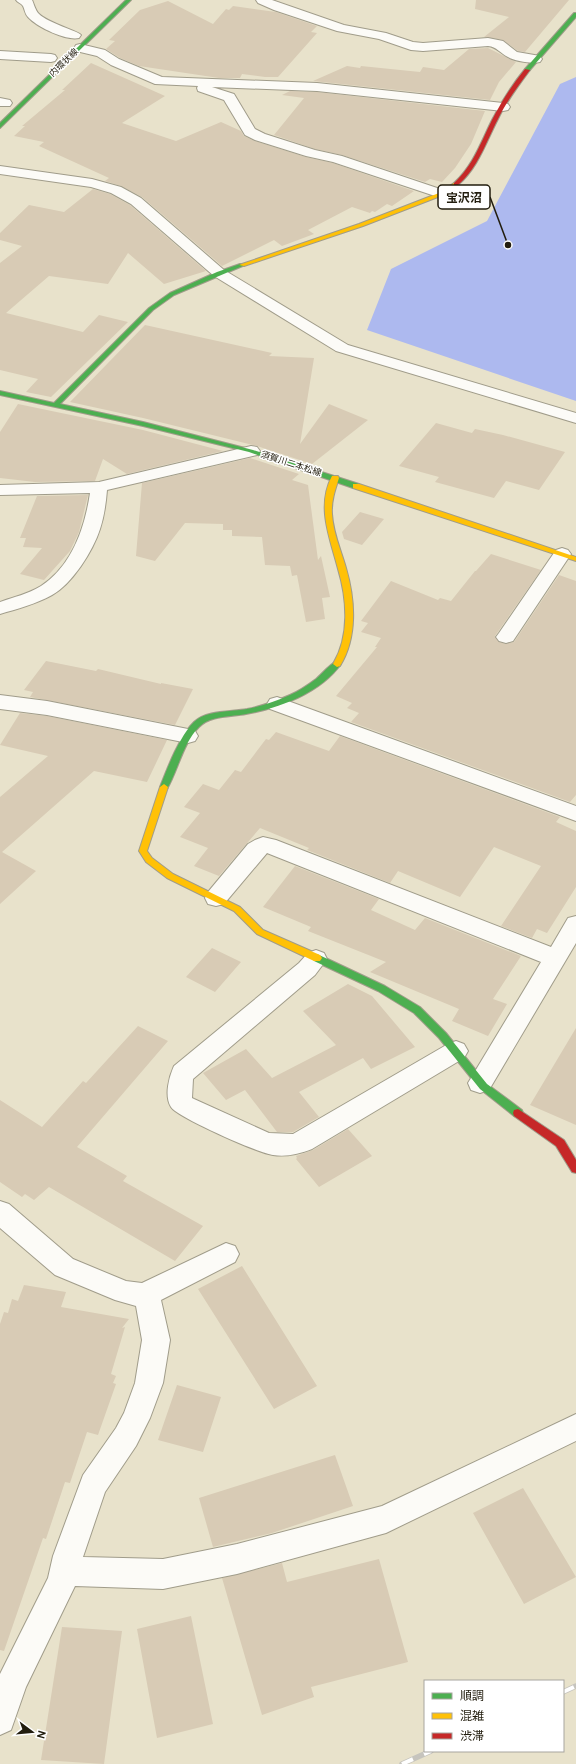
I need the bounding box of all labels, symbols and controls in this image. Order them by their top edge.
street label: 内環状線 [47,45,81,79]
callout: 宝沢沼 [438,185,490,209]
text: 宝沢沼 [446,191,482,207]
street label: 須賀川二本松線 [259,449,324,479]
legend [424,1680,564,1752]
text: 順調 [460,1689,484,1705]
text: 混雑 [460,1709,484,1725]
north arrow [12,1712,52,1752]
text: N [33,1729,48,1740]
text: 渋滞 [460,1729,484,1745]

